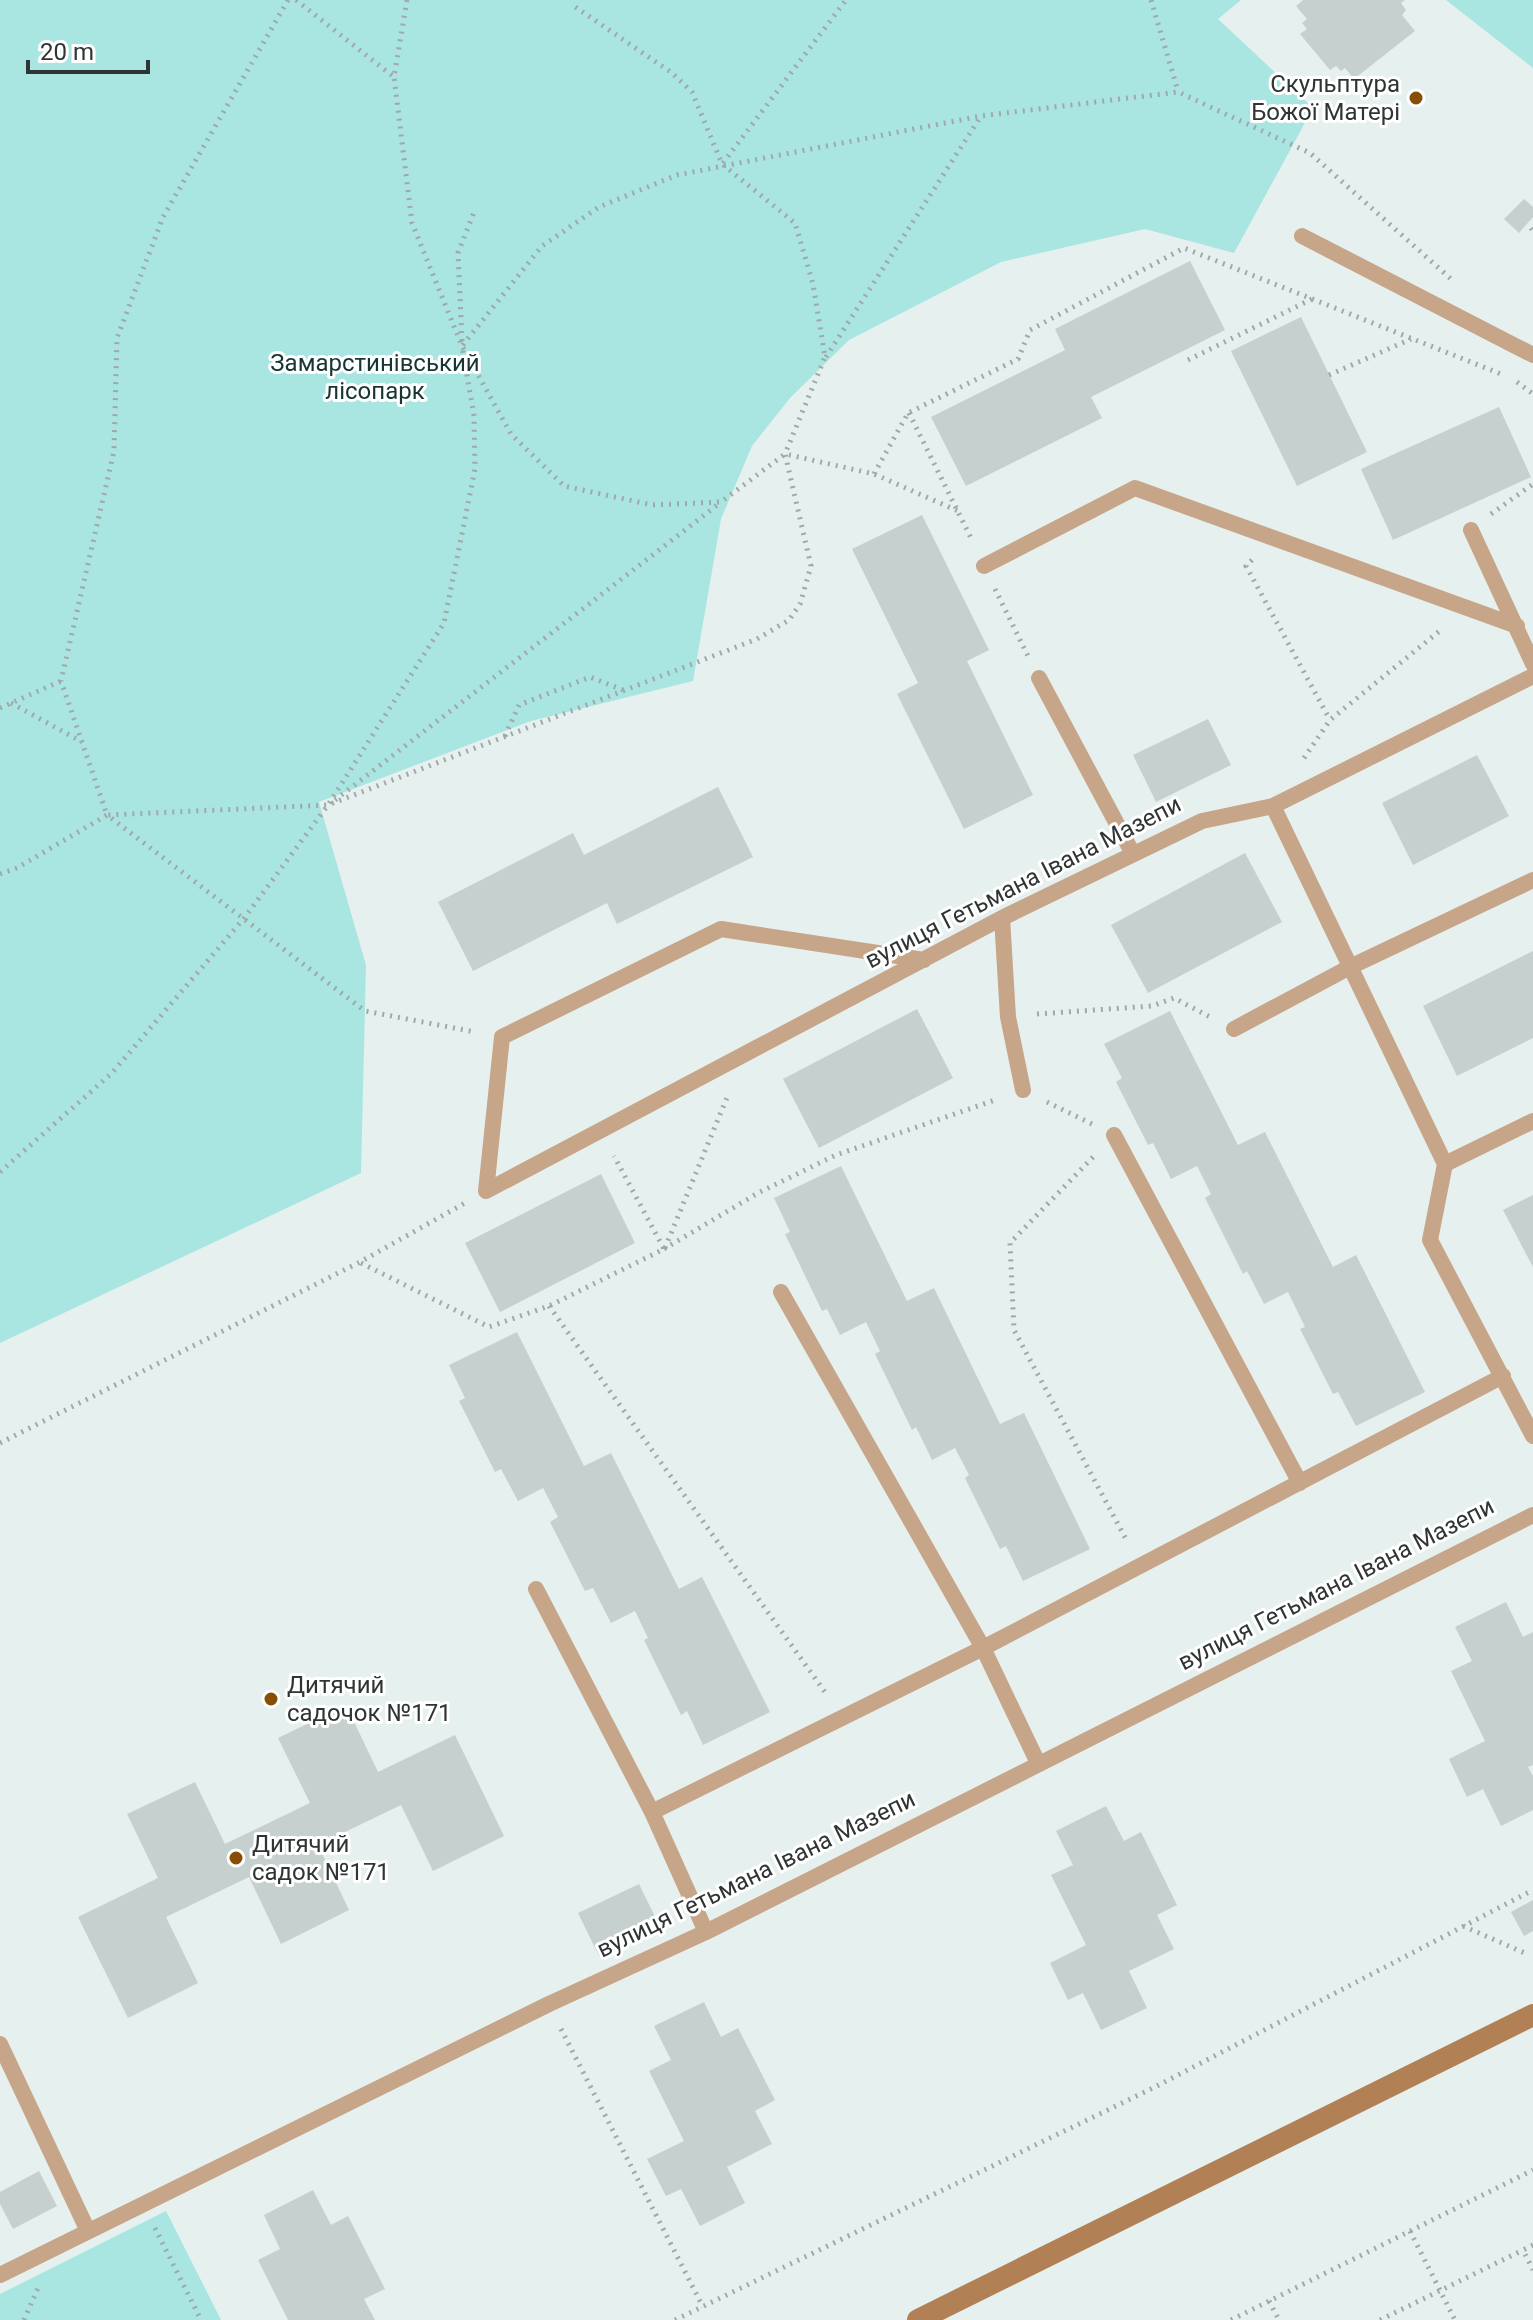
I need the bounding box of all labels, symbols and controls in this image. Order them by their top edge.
scale bar [28,24,148,74]
text: 20 m [40,38,94,66]
place label: Скульптура Божої Матері [1251,70,1400,126]
marker: Скульптура Божої Матері [1407,89,1425,107]
park label: Замарстинівський лісопарк [270,349,480,405]
street label: вулиця Гетьмана Івана Мазепи [861,790,1185,974]
street label: вулиця Гетьмана Івана Мазепи [1174,1492,1498,1676]
place label: Дитячий садочок №171 [287,1671,452,1727]
marker: Дитячий садочок №171 [262,1690,280,1708]
street label: вулиця Гетьмана Івана Мазепи [592,1785,920,1963]
place label: Дитячий садок №171 [252,1830,390,1886]
marker: Дитячий садок №171 [227,1849,245,1867]

